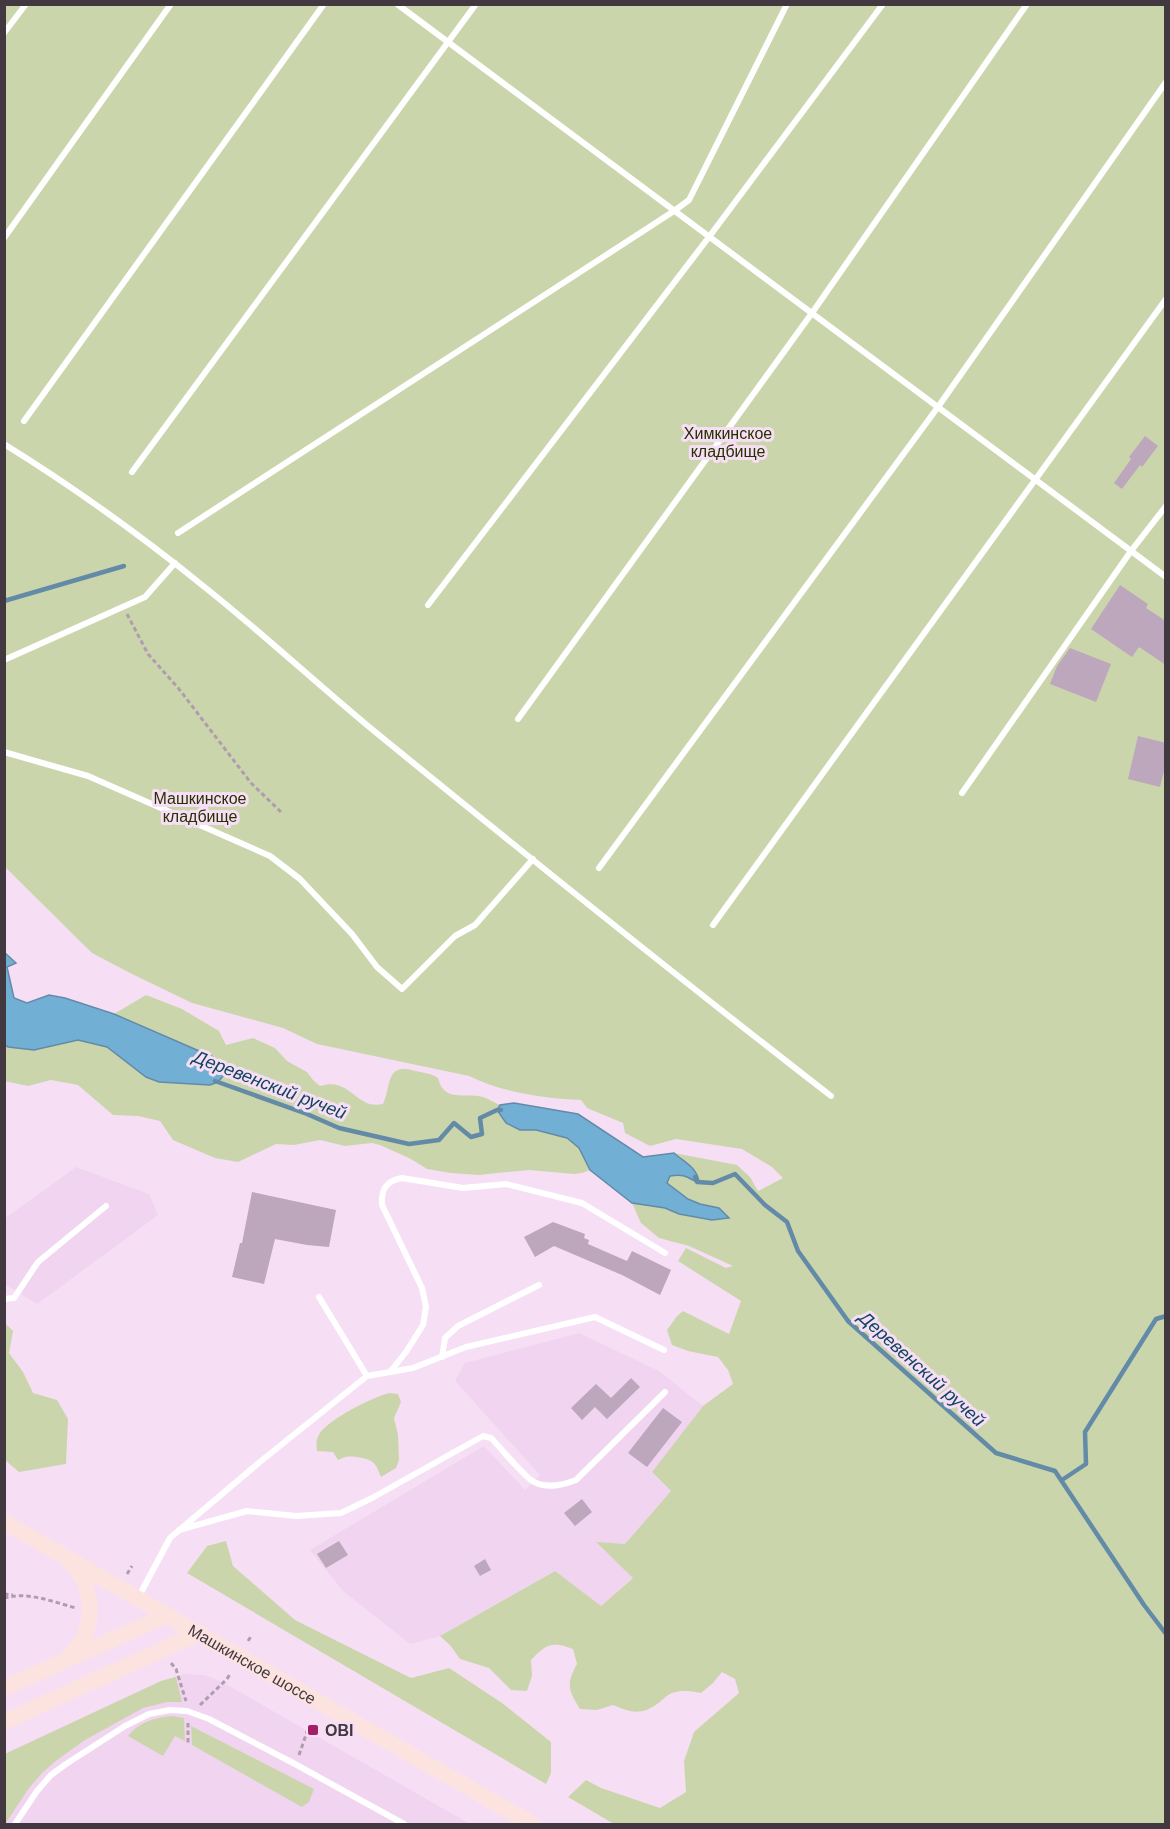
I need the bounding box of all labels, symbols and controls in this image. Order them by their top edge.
park label: Химкинское кладбище [684,425,772,460]
park label: Машкинское кладбище [154,790,247,825]
water label: Деревенский ручей [189,1046,349,1123]
water label: Деревенский ручей [854,1306,989,1431]
street label: Машкинское шоссе [185,1621,319,1708]
place label: OBI [325,1722,353,1739]
marker: OBI [306,1723,320,1737]

